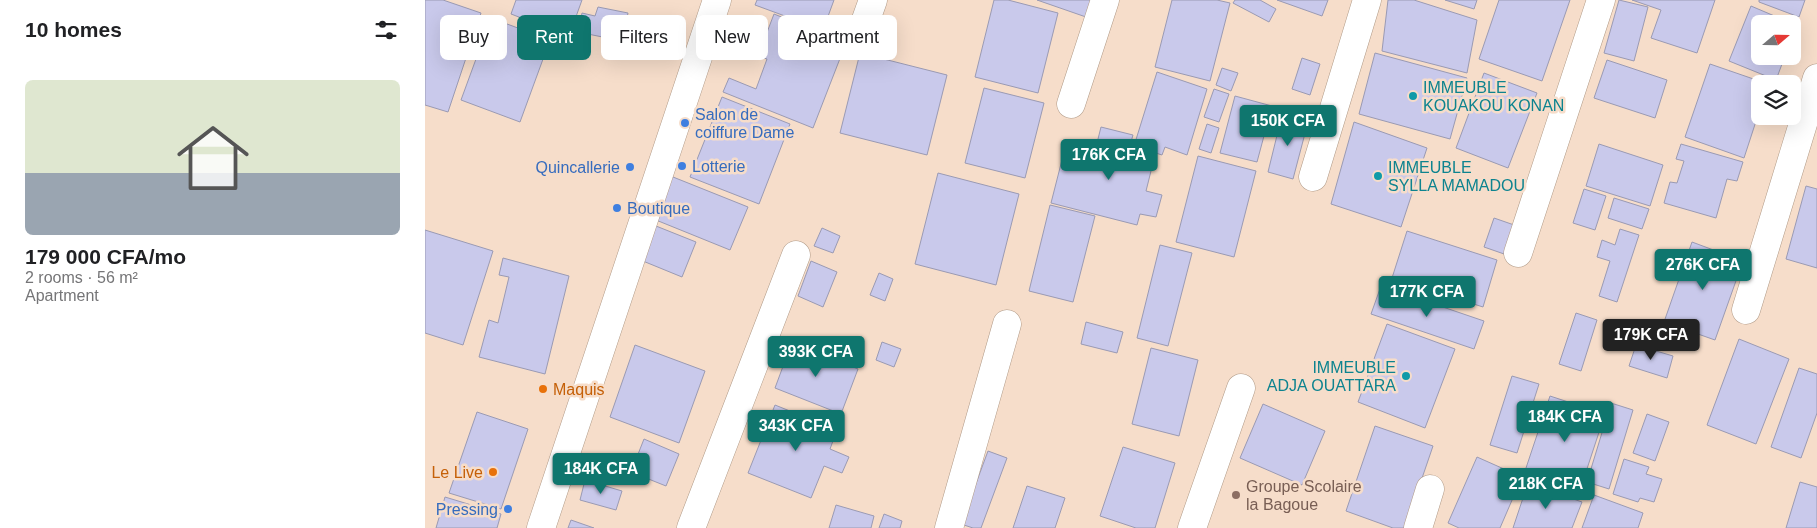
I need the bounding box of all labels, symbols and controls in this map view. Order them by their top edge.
chip: Buy [440,15,507,60]
chip: Rent [517,15,591,60]
chip: Filters [601,15,686,60]
chip: New [696,15,768,60]
chip: Apartment [778,15,897,60]
north arrow [1751,15,1801,65]
map controls [1751,15,1801,125]
icon: filters [372,16,400,44]
text: 10 homes [25,18,122,41]
button: layers [1751,75,1801,125]
place label: IMMEUBLE KOUAKOU KONAN [1423,79,1564,114]
marker: IMMEUBLE KOUAKOU KONAN [1407,90,1419,102]
pin: 150K CFA [1236,104,1340,147]
place label: Salon de coiffure Dame [695,106,794,141]
text: 150K CFA [1251,112,1325,129]
icon: home [168,113,258,203]
marker: Salon de coiffure Dame [679,117,691,129]
pin: 176K CFA [1057,138,1161,181]
text: 176K CFA [1072,146,1146,163]
place label: Lotterie [692,158,745,175]
place label: Quincallerie [536,159,620,176]
place label: IMMEUBLE SYLLA MAMADOU [1388,159,1525,194]
marker: Lotterie [676,160,688,172]
marker: Quincallerie [624,161,636,173]
marker: IMMEUBLE SYLLA MAMADOU [1372,170,1384,182]
place label: Boutique [627,200,690,217]
marker: Boutique [611,202,623,214]
text: 179 000 CFA/mo [25,245,186,268]
pin: 276K CFA [1651,248,1755,291]
text: 276K CFA [1666,256,1740,273]
text: 2 rooms · 56 m² [25,269,138,286]
pin: 177K CFA [1375,276,1479,318]
text: 177K CFA [1390,283,1464,300]
text: Apartment [25,287,99,304]
pin: 179K CFA [1599,318,1703,361]
text: 179K CFA [1614,326,1688,343]
pin: 393K CFA [764,336,868,378]
text: 393K CFA [779,343,853,360]
place label: IMMEUBLE ADJA OUATTARA [1267,359,1396,394]
marker: IMMEUBLE ADJA OUATTARA [1400,370,1412,382]
place label: Maquis [553,381,605,398]
marker: Maquis [537,383,549,395]
pin: 184K CFA [1513,400,1617,443]
text: 184K CFA [1528,408,1602,425]
pin: 343K CFA [744,410,848,452]
text: 343K CFA [759,417,833,434]
pin: 184K CFA [549,452,653,495]
text: 184K CFA [564,460,638,477]
place label: Le Live [431,464,483,481]
marker: Le Live [487,466,499,478]
pin: 218K CFA [1494,468,1598,510]
text: 218K CFA [1509,475,1583,492]
place label: Groupe Scolaire la Bagoue [1246,478,1362,513]
marker: Groupe Scolaire la Bagoue [1230,489,1242,501]
place label: Pressing [436,501,498,518]
marker: Pressing [502,503,514,515]

